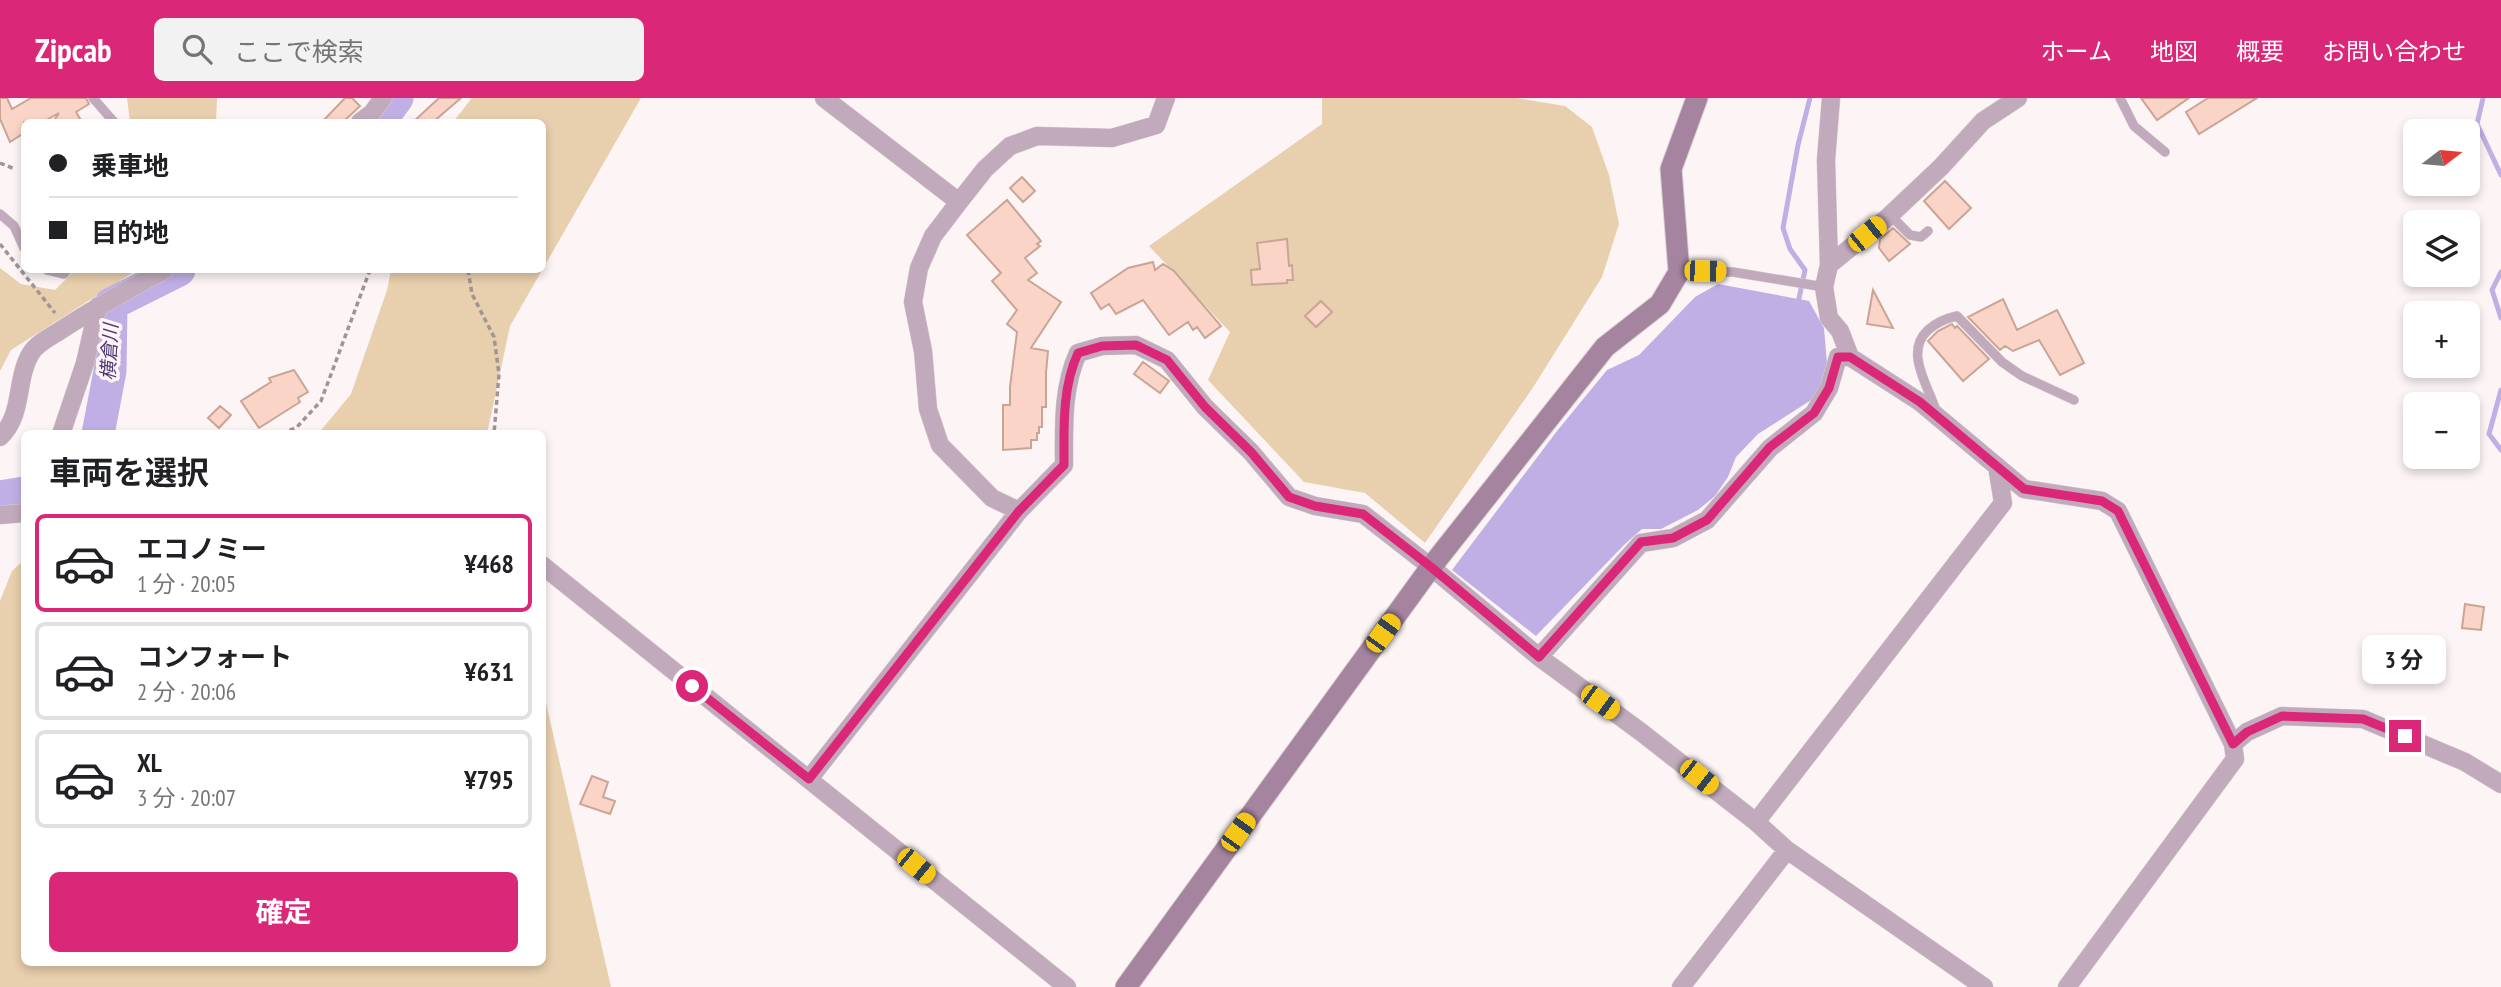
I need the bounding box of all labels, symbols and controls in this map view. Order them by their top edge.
search box [154,18,644,81]
text: Zipcab [35,28,112,71]
icon: search [178,30,216,68]
text: ここで検索 [234,35,364,68]
text: ホーム [2041,36,2112,67]
text: 地図 [2150,36,2198,67]
text: 概要 [2236,36,2284,67]
text: お問い合わせ [2322,36,2466,67]
north arrow [2403,119,2480,196]
map controls [2403,119,2480,469]
text: 乗車地 [91,149,169,182]
button: layers [2403,210,2480,287]
car [1845,213,1890,255]
text: 目的地 [91,216,169,249]
car [1684,260,1727,282]
button: + [2403,301,2480,378]
water label: 横倉川 [96,321,123,381]
button: − [2403,392,2480,469]
text: 車両を選択 [49,451,209,493]
icon: car [53,532,116,595]
text: エコノミー [137,532,267,565]
text: ¥468 [464,547,514,580]
text: 1 分 · 20:05 [137,569,236,598]
car [1363,610,1404,656]
callout: 3 分 [2363,634,2447,684]
icon: car [53,640,116,703]
text: コンフォート [137,640,292,673]
text: 3 分 [2385,645,2423,674]
text: ¥631 [464,655,514,688]
route start [676,670,708,702]
text: 2 分 · 20:06 [137,677,236,706]
car [1577,681,1624,723]
route end [2389,720,2421,752]
text: XL [137,746,162,779]
icon: car [53,748,116,811]
car [1676,756,1723,798]
text: ¥795 [464,763,514,796]
text: 3 分 · 20:07 [137,783,236,812]
car [1218,809,1259,855]
car [894,845,939,887]
button: 確定 [49,872,518,952]

